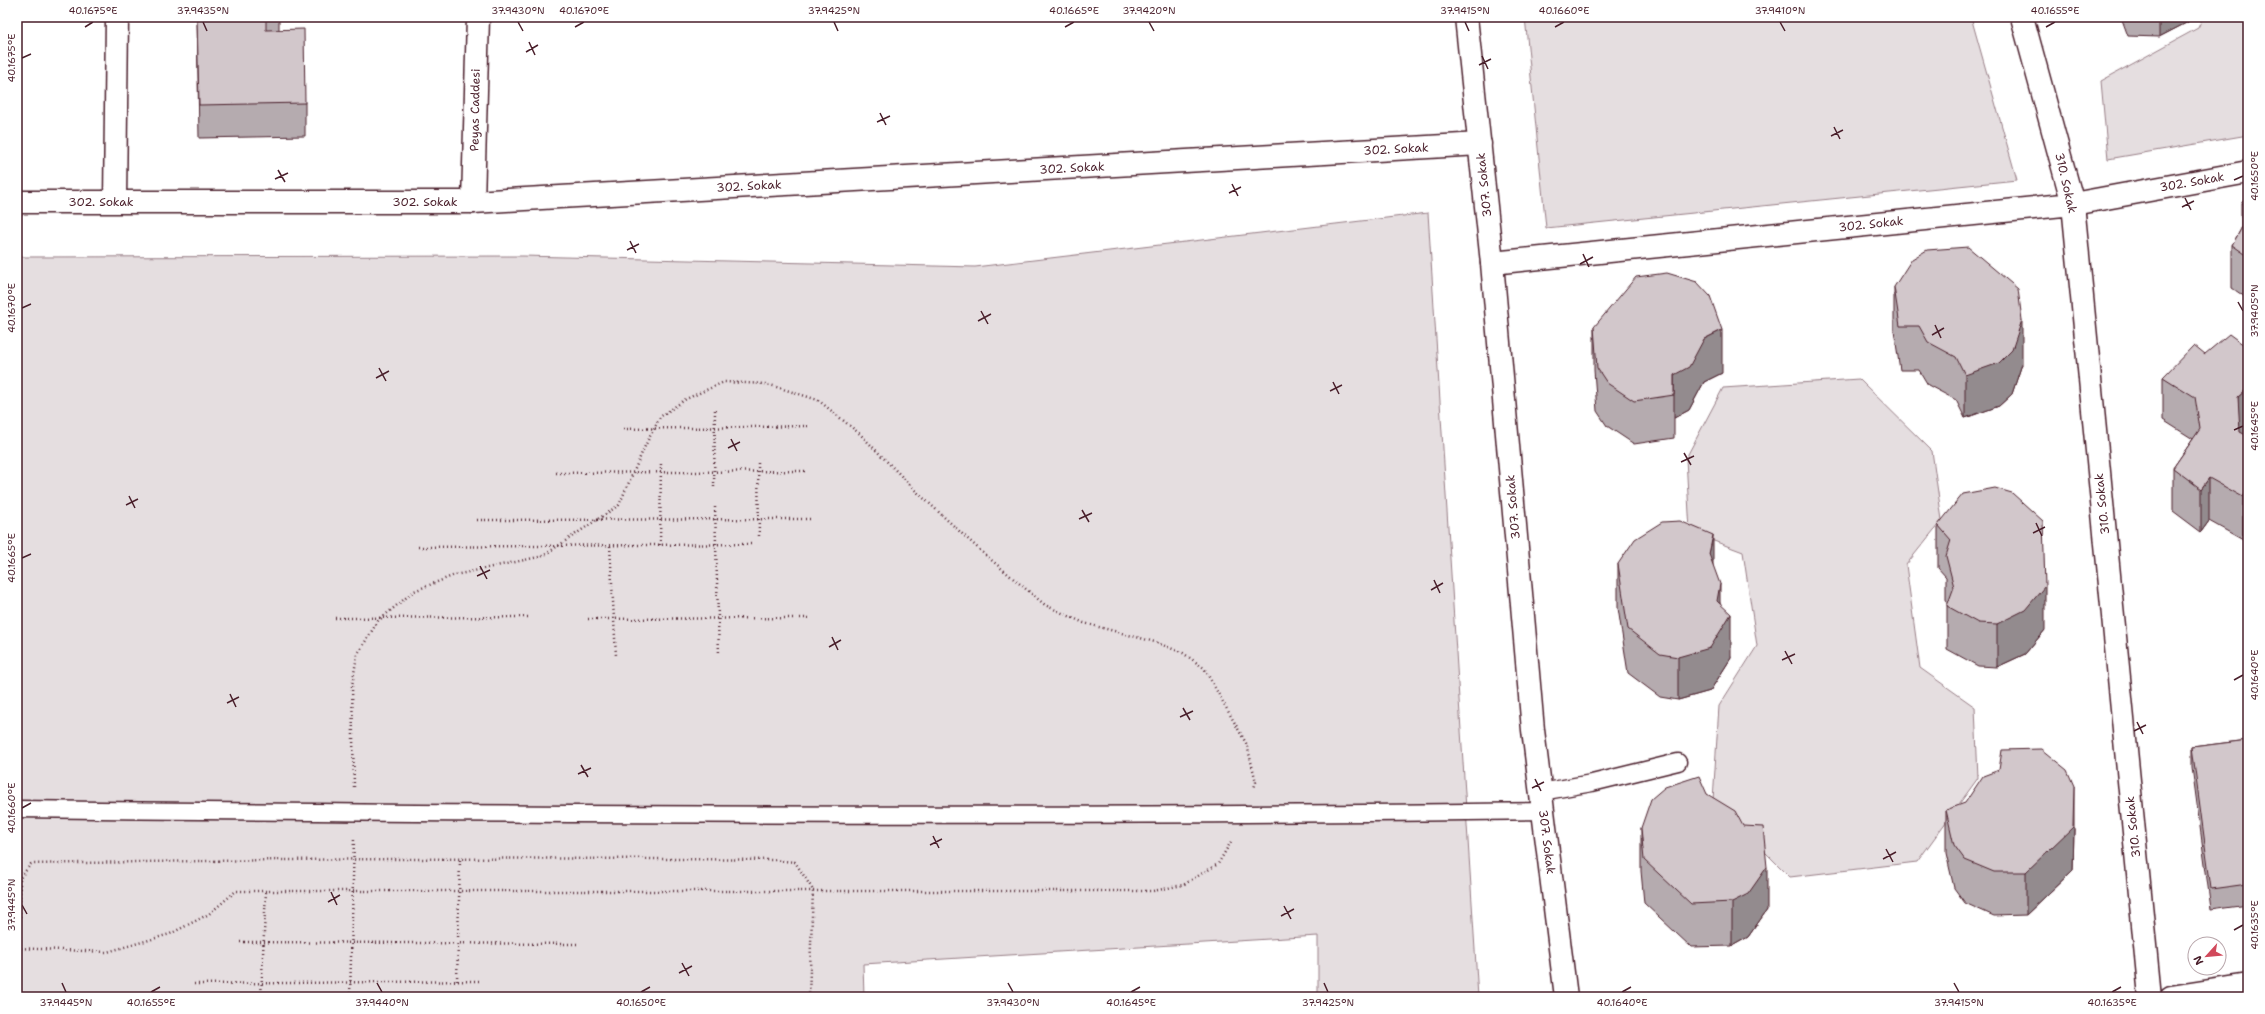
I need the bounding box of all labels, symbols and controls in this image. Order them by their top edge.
text: 40.1675°E [68,4,118,17]
text: 37.9435°N [177,4,229,17]
text: 37.9430°N [491,4,545,17]
text: 40.1670°E [559,4,609,17]
text: 37.9425°N [808,4,860,17]
text: 40.1665°E [1049,4,1099,17]
text: 37.9420°N [1122,4,1176,17]
text: 37.9415°N [1440,4,1490,17]
text: 40.1660°E [1539,4,1589,17]
text: 37.9410°N [1755,4,1805,17]
text: 40.1655°E [2031,4,2080,17]
text: 40.1675°E [5,33,18,83]
street label: Peyas Caddesi [466,68,484,152]
street label: 302. Sokak [1363,139,1429,159]
street label: 310. Sokak [2051,151,2081,215]
text: 40.1650°E [2248,151,2261,201]
street label: 307. Sokak [1473,152,1495,218]
street label: 302. Sokak [1039,158,1105,178]
street label: 302. Sokak [2158,168,2226,196]
street label: 302. Sokak [716,176,782,196]
street label: 302. Sokak [68,194,134,210]
street label: 302. Sokak [392,194,458,210]
street label: 302. Sokak [1838,213,1904,235]
text: 40.1670°E [5,283,18,333]
text: 37.9405°N [2248,284,2261,338]
text: 40.1645°E [2248,401,2261,451]
street label: 310. Sokak [2091,472,2113,536]
street label: 307. Sokak [1502,474,1524,540]
text: 40.1665°E [5,533,18,583]
text: 40.1640°E [2248,649,2261,701]
text: 40.1660°E [5,783,18,833]
street label: 310. Sokak [2122,795,2144,859]
street label: 307. Sokak [1535,809,1559,875]
text: 37.9445°N [5,879,18,931]
text: 40.1635°E [2248,900,2261,950]
north arrow [2187,936,2227,976]
text: N [2190,953,2207,968]
text: 37.9445°N [40,996,92,1009]
text: 40.1655°E [127,996,176,1009]
text: 37.9440°N [355,996,409,1009]
text: 40.1650°E [616,996,666,1009]
text: 37.9430°N [986,996,1040,1009]
text: 40.1645°E [1106,996,1156,1009]
text: 37.9425°N [1302,996,1354,1009]
text: 40.1640°E [1596,996,1648,1009]
text: 37.9415°N [1934,996,1984,1009]
text: 40.1635°E [2087,996,2137,1009]

